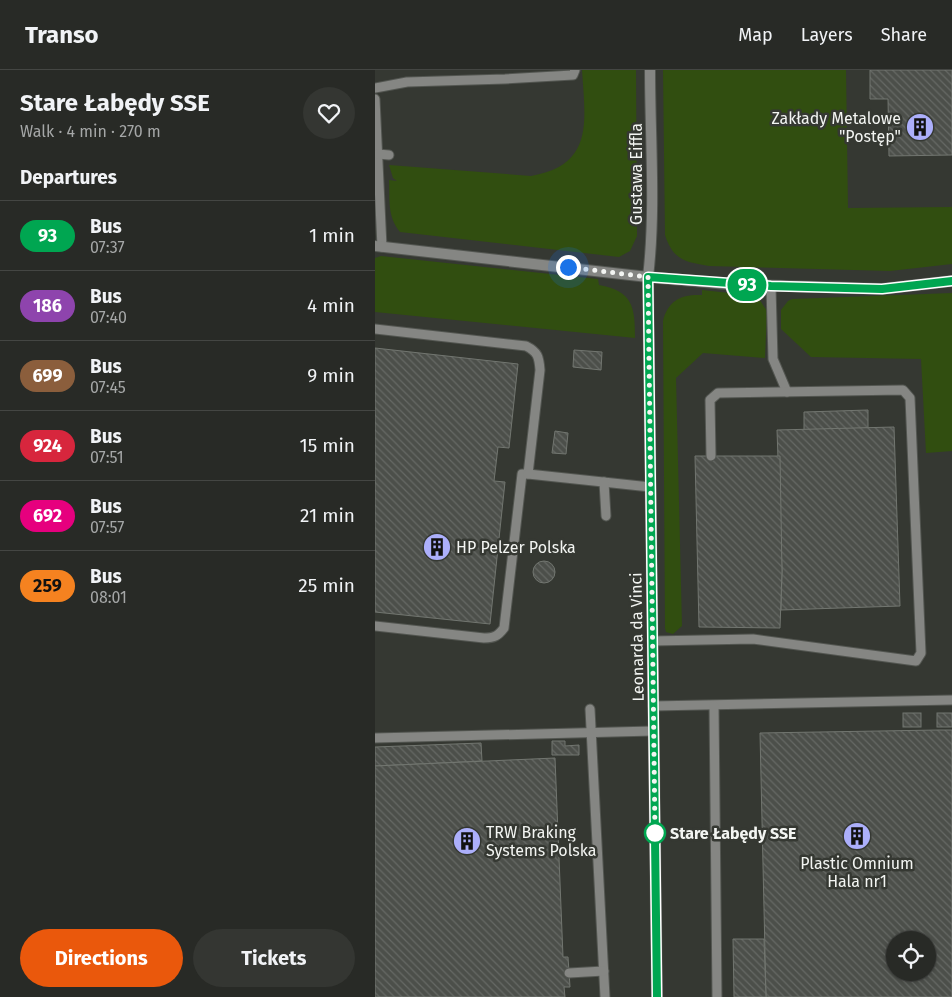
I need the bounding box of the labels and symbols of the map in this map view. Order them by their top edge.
place label: Zakłady Metalowe "Postęp" [771,109,901,146]
building icon: Zakłady Metalowe "Postęp" [905,112,935,142]
street label: Gustawa Eiffla [627,123,646,225]
your location [556,255,581,280]
line badge: 93 [725,269,769,301]
building icon: HP Pelzer Polska [422,532,452,562]
place label: HP Pelzer Polska [456,538,576,557]
street label: Leonarda da Vinci [626,572,648,702]
building icon: Plastic Omnium Hala nr1 [842,821,872,851]
marker: Stare Łabędy SSE [644,822,666,844]
place label: TRW Braking Systems Polska [486,823,596,860]
place label: Stare Łabędy SSE [670,824,797,843]
building icon: TRW Braking Systems Polska [452,826,482,856]
place label: Plastic Omnium Hala nr1 [800,854,914,891]

